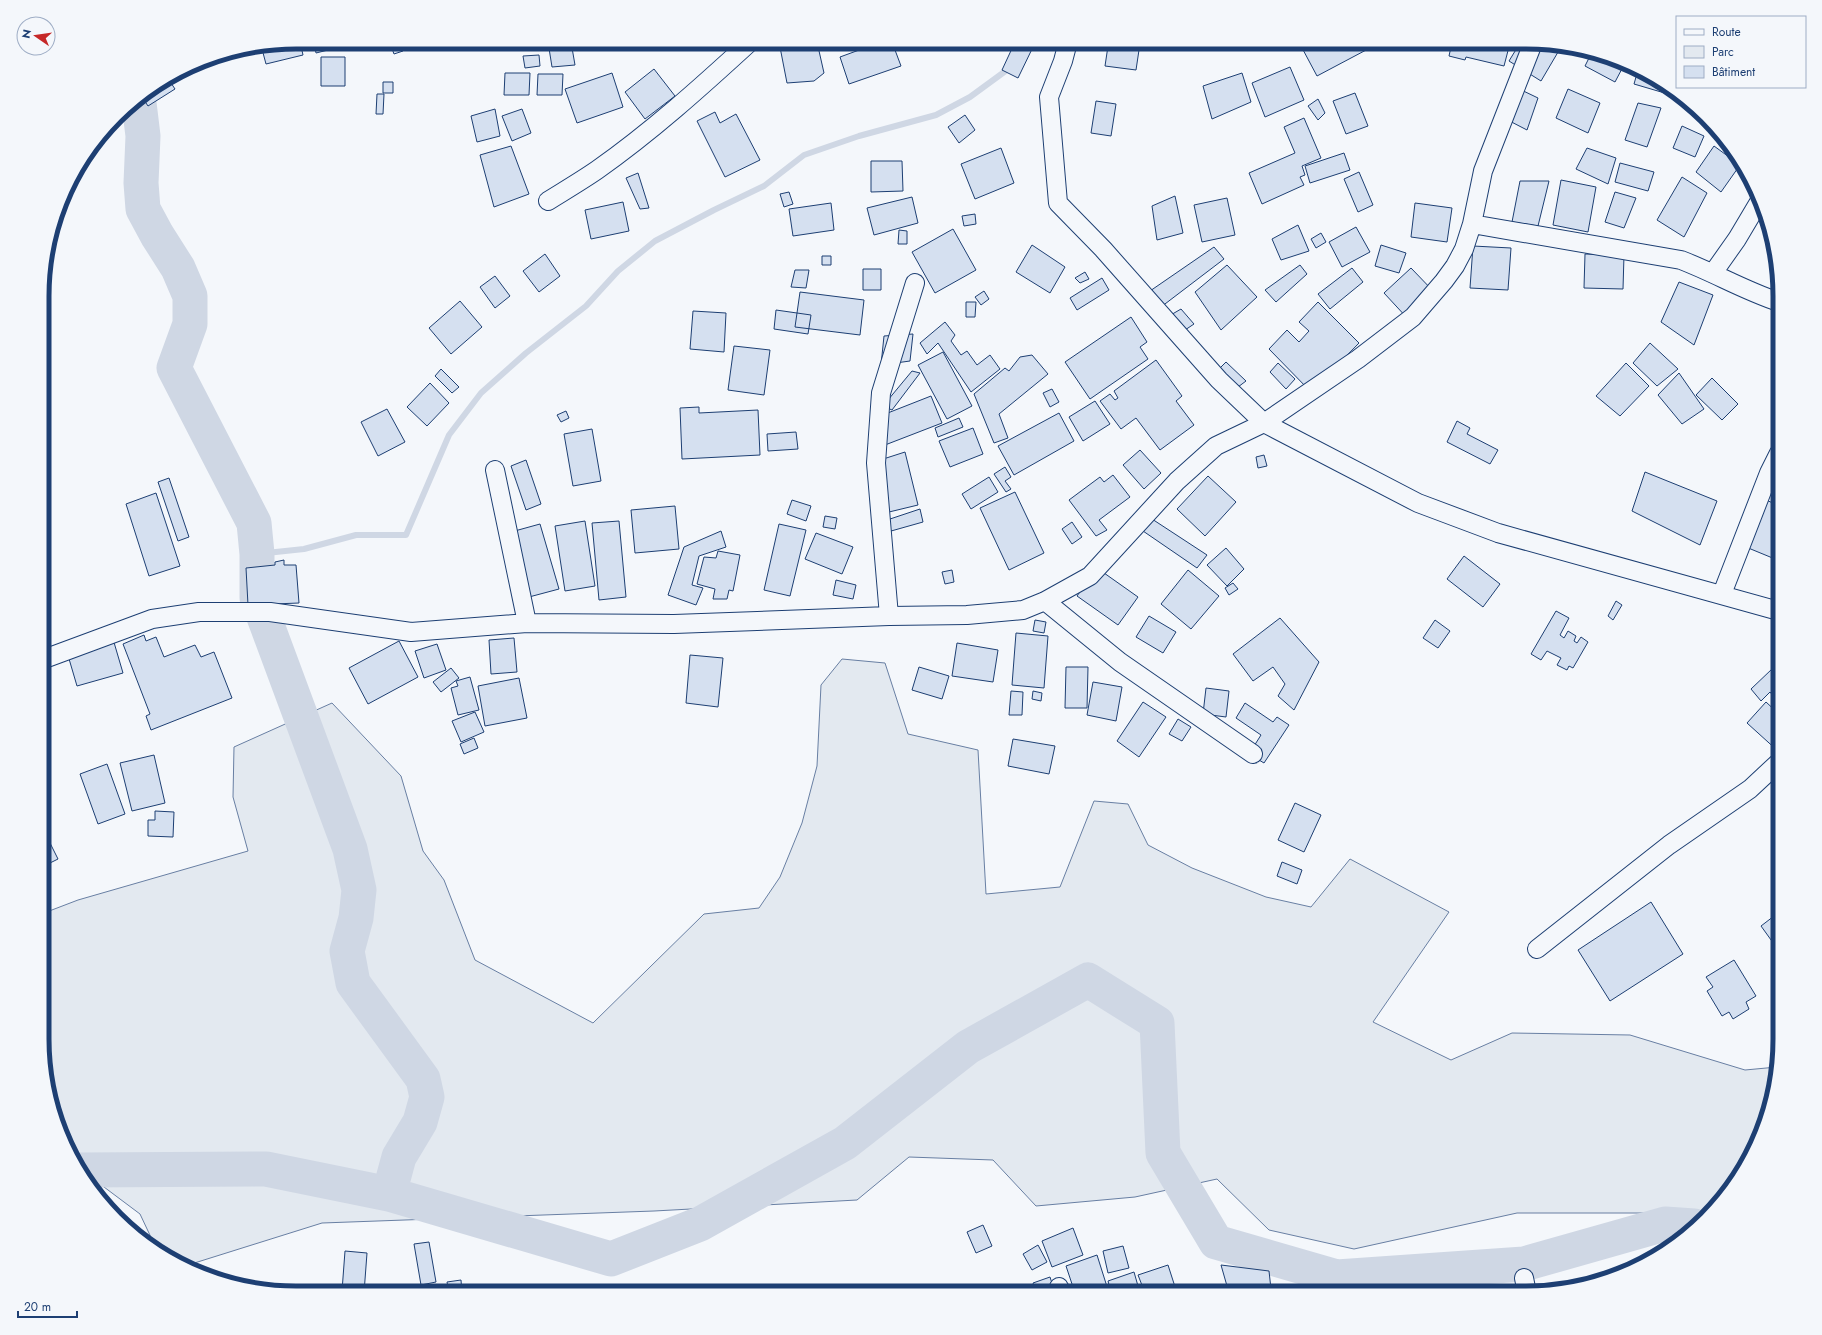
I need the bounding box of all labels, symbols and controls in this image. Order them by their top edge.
north arrow [16,16,56,56]
legend [1676,16,1806,88]
text: Route [1712,23,1741,41]
text: N [17,28,35,40]
text: Parc [1712,43,1734,61]
text: Bâtiment [1712,63,1755,81]
scale bar [18,1293,77,1319]
text: 20 m [24,1298,51,1316]

